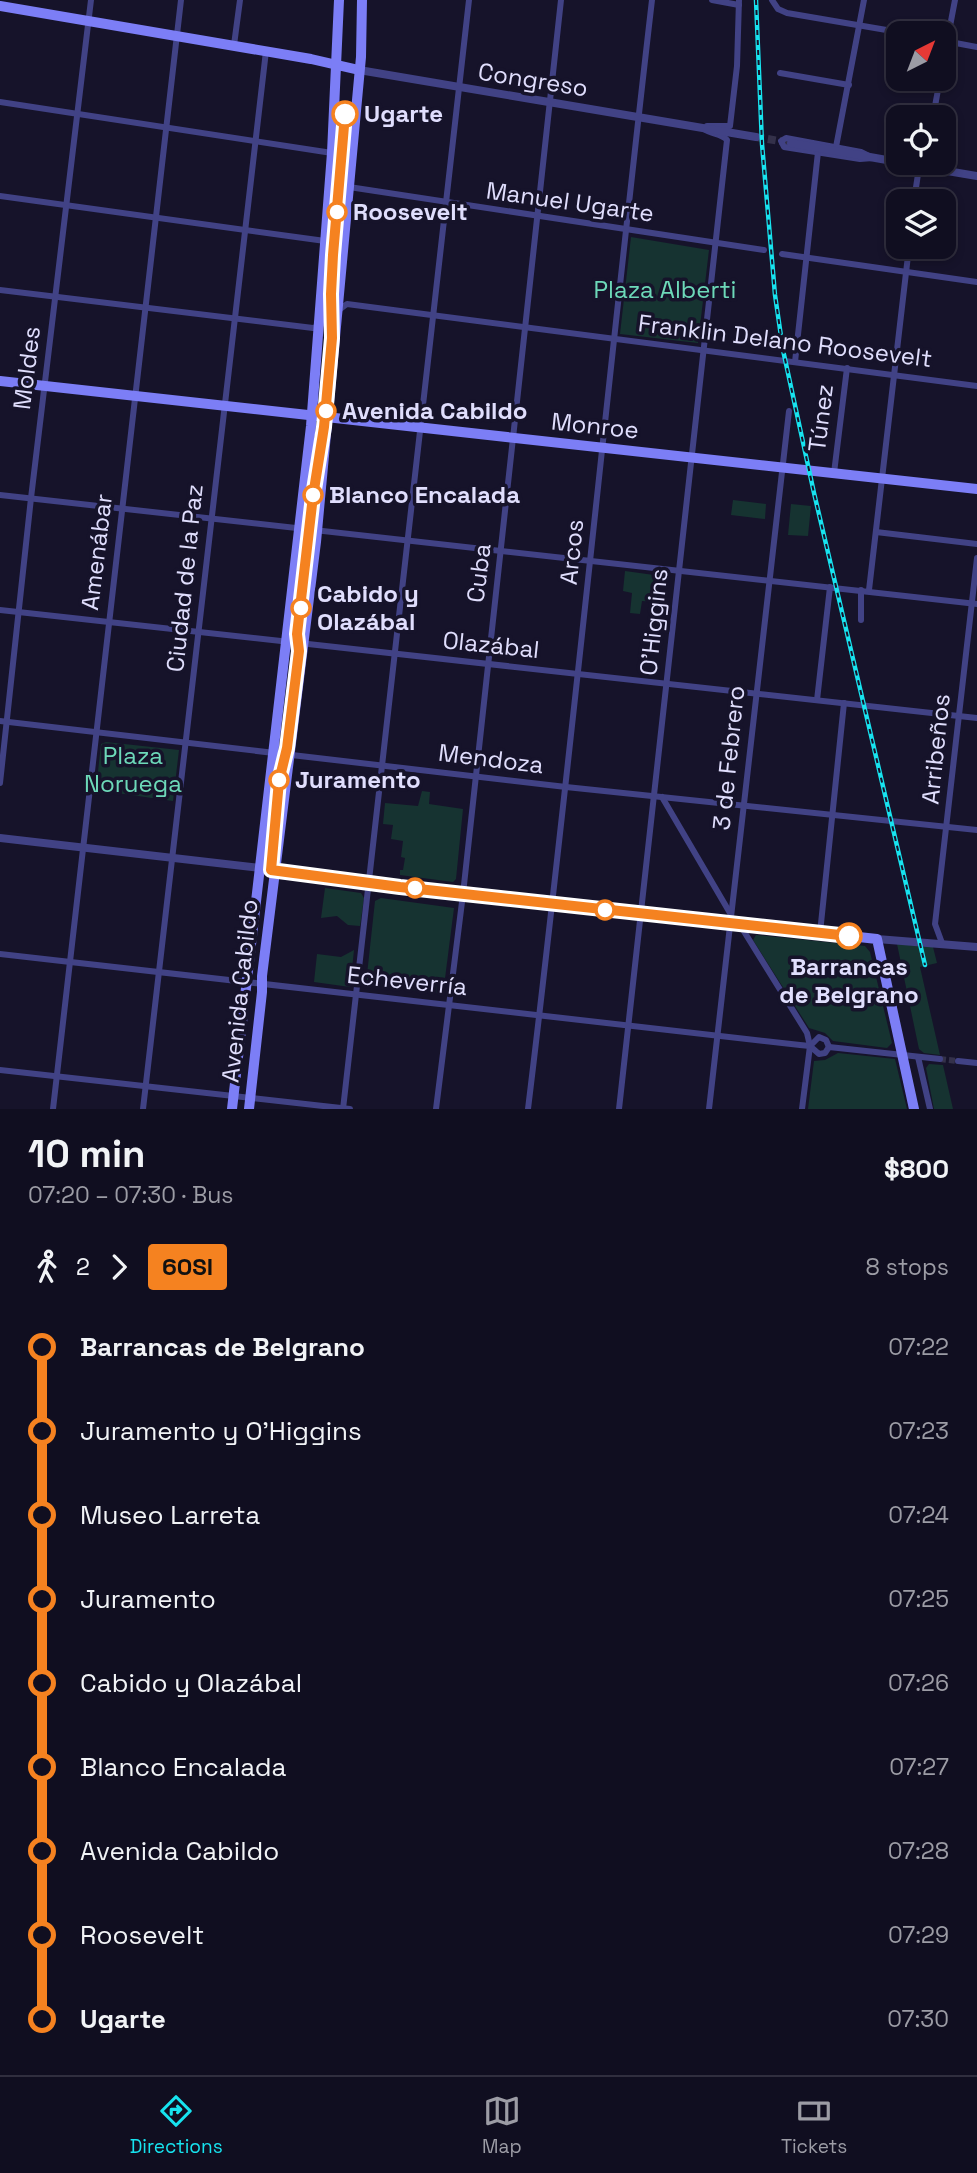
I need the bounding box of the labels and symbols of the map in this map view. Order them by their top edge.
north arrow [886,21,956,91]
street label: Congreso [476,56,590,103]
place label: Ugarte [364,98,443,129]
marker: Ugarte [332,101,358,127]
street label: Manuel Ugarte [484,174,656,229]
place label: Roosevelt [353,196,468,227]
marker: Roosevelt [327,202,347,222]
park label: Plaza Alberti [594,274,736,305]
street label: Franklin Delano Roosevelt [636,307,934,374]
street label: Moldes [6,324,47,411]
street label: Túnez [801,382,840,454]
place label: Avenida Cabildo [342,395,528,426]
marker: Avenida Cabildo [316,401,336,421]
street label: Monroe [550,405,640,446]
place label: Blanco Encalada [329,479,520,510]
street label: Ciudad de la Paz [159,483,210,673]
marker: Blanco Encalada [303,485,323,505]
street label: Amenábar [74,492,119,612]
street label: Arcos [553,518,590,586]
street label: Cuba [460,541,498,604]
street label: O'Higgins [632,567,675,677]
place label: Cabido y Olazábal [317,578,419,637]
marker: Cabido y Olazábal [291,598,311,618]
street label: Olazábal [441,624,541,665]
street label: 3 de Febrero [705,684,752,832]
street label: Arribeños [914,692,957,806]
street label: Mendoza [437,737,546,780]
park label: Plaza Noruega [84,740,182,799]
place label: Juramento [295,764,421,795]
marker: Juramento [269,770,289,790]
unlabelled marker [405,878,425,898]
street label: Avenida Cabildo [214,898,265,1084]
unlabelled marker [595,900,615,920]
marker: Barrancas de Belgrano [836,923,862,949]
place label: Barrancas de Belgrano [779,951,919,1010]
street label: Echeverría [345,959,469,1002]

